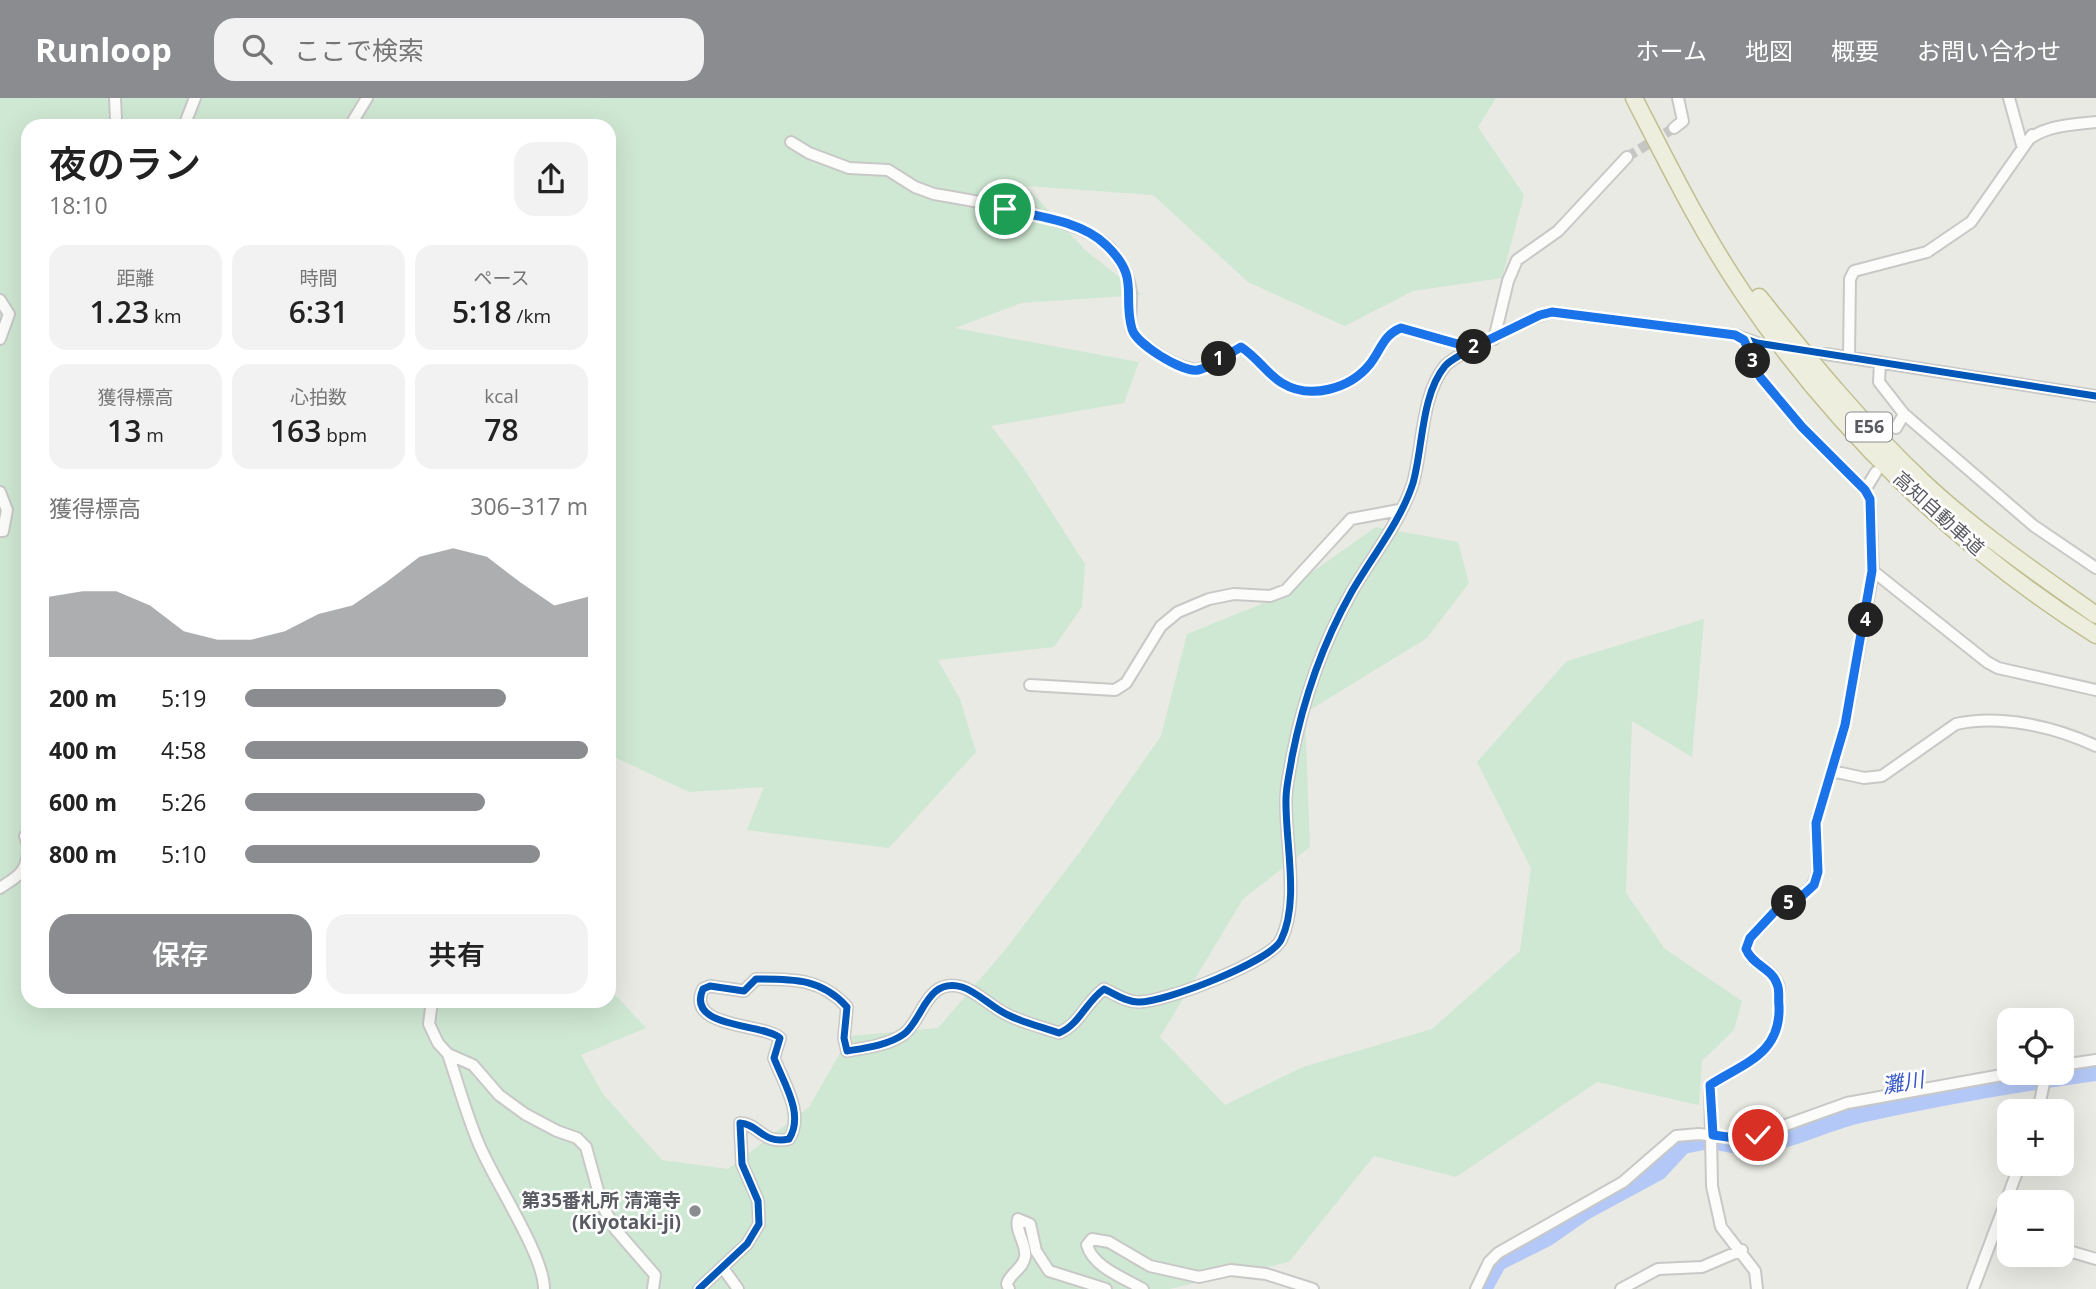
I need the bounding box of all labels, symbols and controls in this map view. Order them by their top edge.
search box [214,18,704,81]
text: Runloop [35,27,172,72]
icon: search [238,30,276,68]
text: ここで検索 [294,32,424,68]
text: ホーム [1636,34,1707,67]
text: 地図 [1745,34,1793,67]
text: 概要 [1831,34,1879,67]
text: お問い合わせ [1917,34,2061,67]
text: 夜のラン [49,137,201,189]
button: share [514,142,588,216]
pin [975,179,1035,239]
text: 18:10 [49,189,108,221]
icon: arrive [986,190,1024,228]
text: 距離 [116,265,155,291]
text: 時間 [299,265,338,291]
text: ペース [473,265,530,291]
text: 1.23 [89,291,149,332]
text: 6:31 [289,291,348,332]
text: 5:18 [452,291,512,332]
text: km [149,303,182,329]
text: /km [512,303,551,329]
pin: 2 [1456,330,1492,364]
text: 2 [1468,333,1479,359]
pin: 1 [1202,342,1236,376]
pin: 3 [1736,344,1770,378]
text: 1 [1213,345,1224,371]
text: 3 [1747,347,1758,373]
text: kcal [484,383,519,409]
text: 獲得標高 [97,384,174,410]
text: 心拍数 [290,384,347,410]
text: 78 [484,409,519,450]
text: 13 [107,410,141,451]
text: 163 [270,410,321,451]
road number: E56 [1846,412,1892,442]
text: m [141,422,164,448]
text: bpm [321,422,367,448]
street label: 高知自動車道 [1888,465,1990,561]
text: 306–317 m [470,490,588,522]
text: 獲得標高 [49,492,141,524]
pin: 4 [1848,602,1884,638]
text: 4 [1860,606,1871,632]
text: 200 m [49,682,117,714]
text: 5:19 [161,682,207,714]
text: 400 m [49,734,117,766]
text: 4:58 [161,734,207,766]
text: 600 m [49,786,117,818]
text: 5:26 [161,786,207,818]
text: 800 m [49,838,117,870]
text: 5:10 [161,838,207,870]
pin: 5 [1772,886,1806,920]
text: 5 [1783,889,1794,915]
button: 保存 [49,914,312,994]
button: 共有 [326,914,588,994]
map controls [1997,1008,2074,1267]
button: locate [1997,1008,2074,1085]
water label: 灘川 [1880,1064,1928,1099]
button: + [1997,1099,2074,1176]
pin [1728,1105,1788,1165]
icon: check [1739,1116,1777,1154]
place label: 第35番札所 清滝寺 (Kiyotaki-ji) [521,1187,681,1235]
button: − [1997,1190,2074,1267]
marker: 第35番札所 清滝寺 (Kiyotaki-ji) [687,1203,703,1219]

